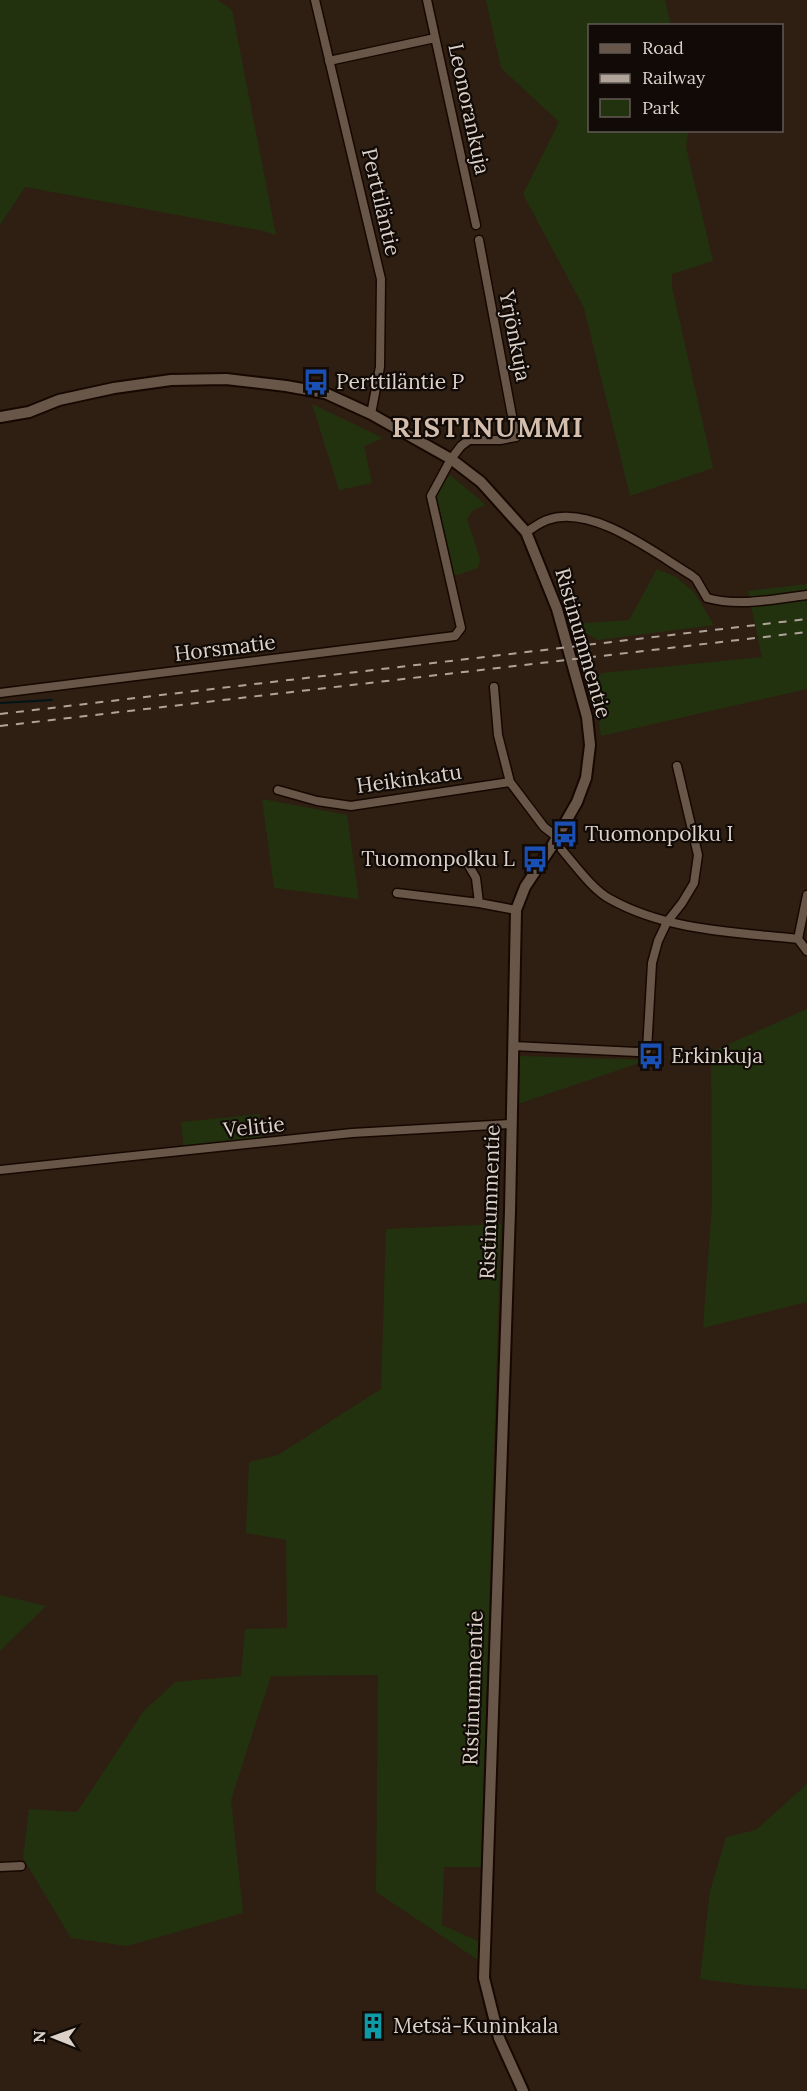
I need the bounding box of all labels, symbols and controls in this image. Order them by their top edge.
legend [588,24,783,132]
text: Road [642,36,684,59]
street label: Leonorankuja [442,41,497,177]
text: Railway [642,66,706,89]
text: Park [642,96,680,119]
street label: Perttiläntie [356,145,407,259]
street label: Yrjönkuja [493,287,538,384]
bus stop icon: Perttiläntie P [301,367,331,397]
place label: Perttiläntie P [336,368,465,395]
district label: RISTINUMMI [392,410,584,444]
street label: Ristinummentie [549,565,618,721]
street label: Horsmatie [173,628,277,667]
street label: Heikinkatu [355,758,463,799]
bus stop icon: Tuomonpolku I [550,819,580,849]
place label: Tuomonpolku I [585,820,734,847]
bus stop icon: Tuomonpolku L [520,844,550,874]
place label: Tuomonpolku L [361,845,515,872]
bus stop icon: Erkinkuja [636,1041,666,1071]
place label: Erkinkuja [671,1042,763,1069]
street label: Velitie [221,1110,286,1143]
street label: Ristinummentie [473,1124,506,1280]
street label: Ristinummentie [456,1610,489,1766]
north arrow [24,2007,84,2067]
building icon: Metsä-Kuninkala [358,2011,388,2041]
place label: Metsä-Kuninkala [393,2012,559,2039]
text: N [29,2030,49,2043]

